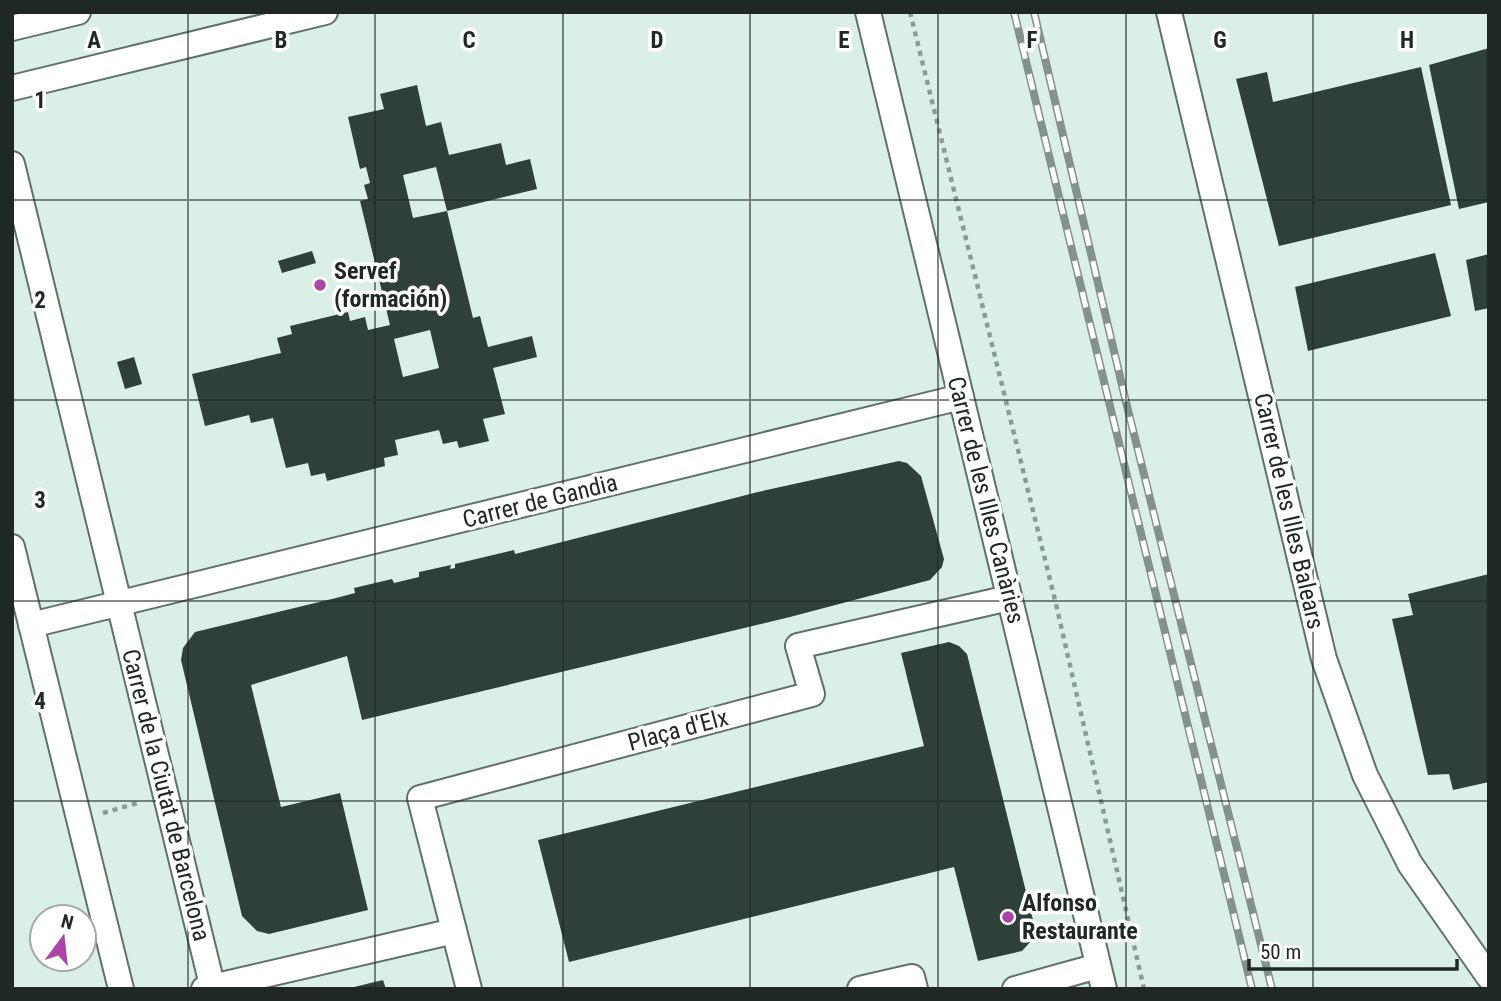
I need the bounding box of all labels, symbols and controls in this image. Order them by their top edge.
text: A [87,27,101,54]
text: B [275,27,287,54]
text: C [462,27,476,54]
text: D [651,27,664,54]
text: E [838,27,850,54]
text: F [1027,27,1038,54]
text: G [1213,27,1227,54]
text: H [1400,27,1414,54]
text: 1 [34,87,46,114]
place label: Servef (formación) [334,257,447,313]
marker: Servef (formación) [312,277,328,293]
text: 2 [34,287,46,314]
street label: Carrer de les Illes Canàries [942,374,1030,626]
street label: Carrer de les Illes Balears [1248,390,1330,632]
street label: Carrer de Gandia [460,468,620,534]
text: 3 [34,487,46,514]
street label: Carrer de la Ciutat de Barcelona [116,646,216,944]
text: 4 [34,688,46,715]
street label: Plaça d'Elx [625,703,731,757]
place label: Alfonso Restaurante [1022,889,1138,945]
north arrow [28,903,98,973]
text: N [59,909,76,935]
marker: Alfonso Restaurante [1000,909,1016,925]
scale bar [1249,928,1457,972]
text: 50 m [1260,940,1301,964]

